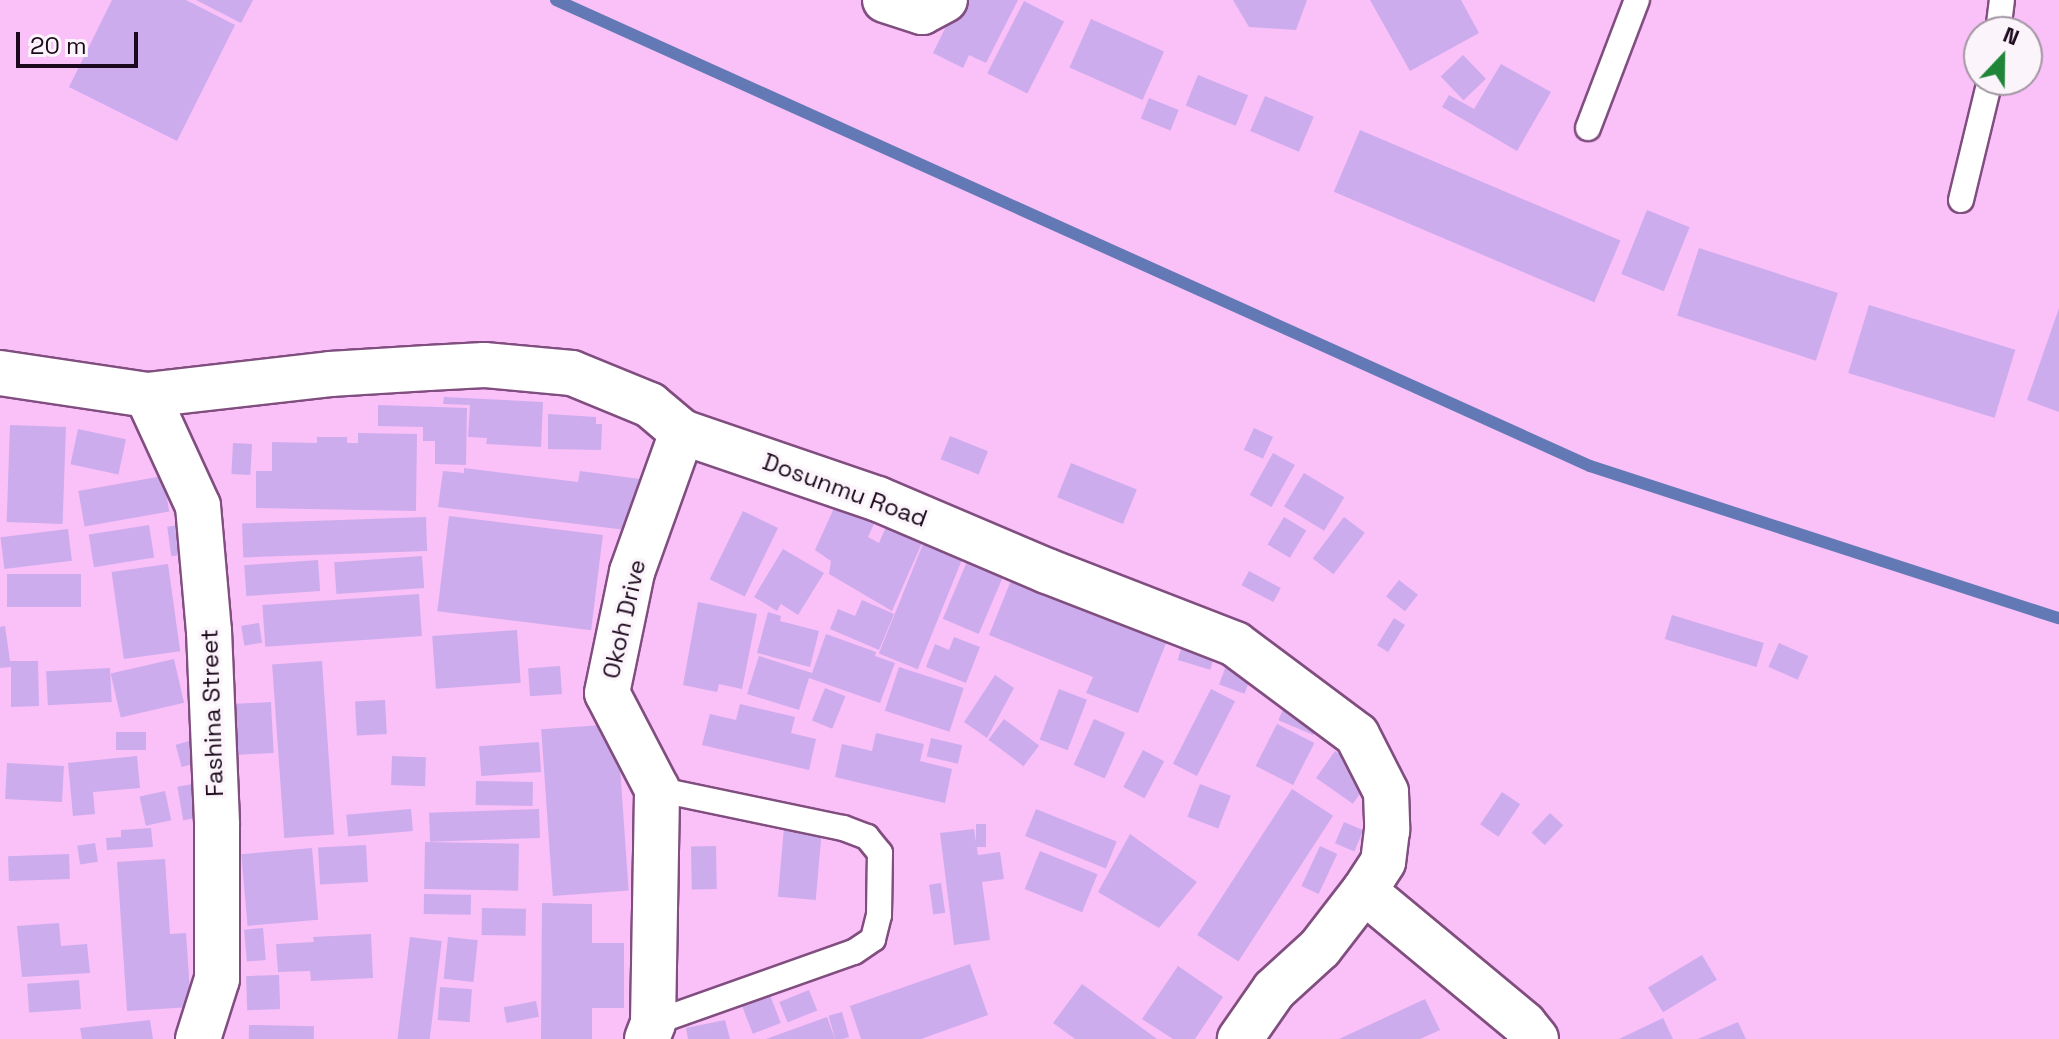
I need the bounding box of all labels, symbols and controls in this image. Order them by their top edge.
scale bar [20,16,142,66]
north arrow [1963,16,2043,96]
text: N [1999,20,2023,51]
text: 20 m [30,30,87,61]
street label: Dosunmu Road [759,447,931,533]
street label: Okoh Drive [596,557,652,681]
street label: Fashina Street [195,629,229,797]

